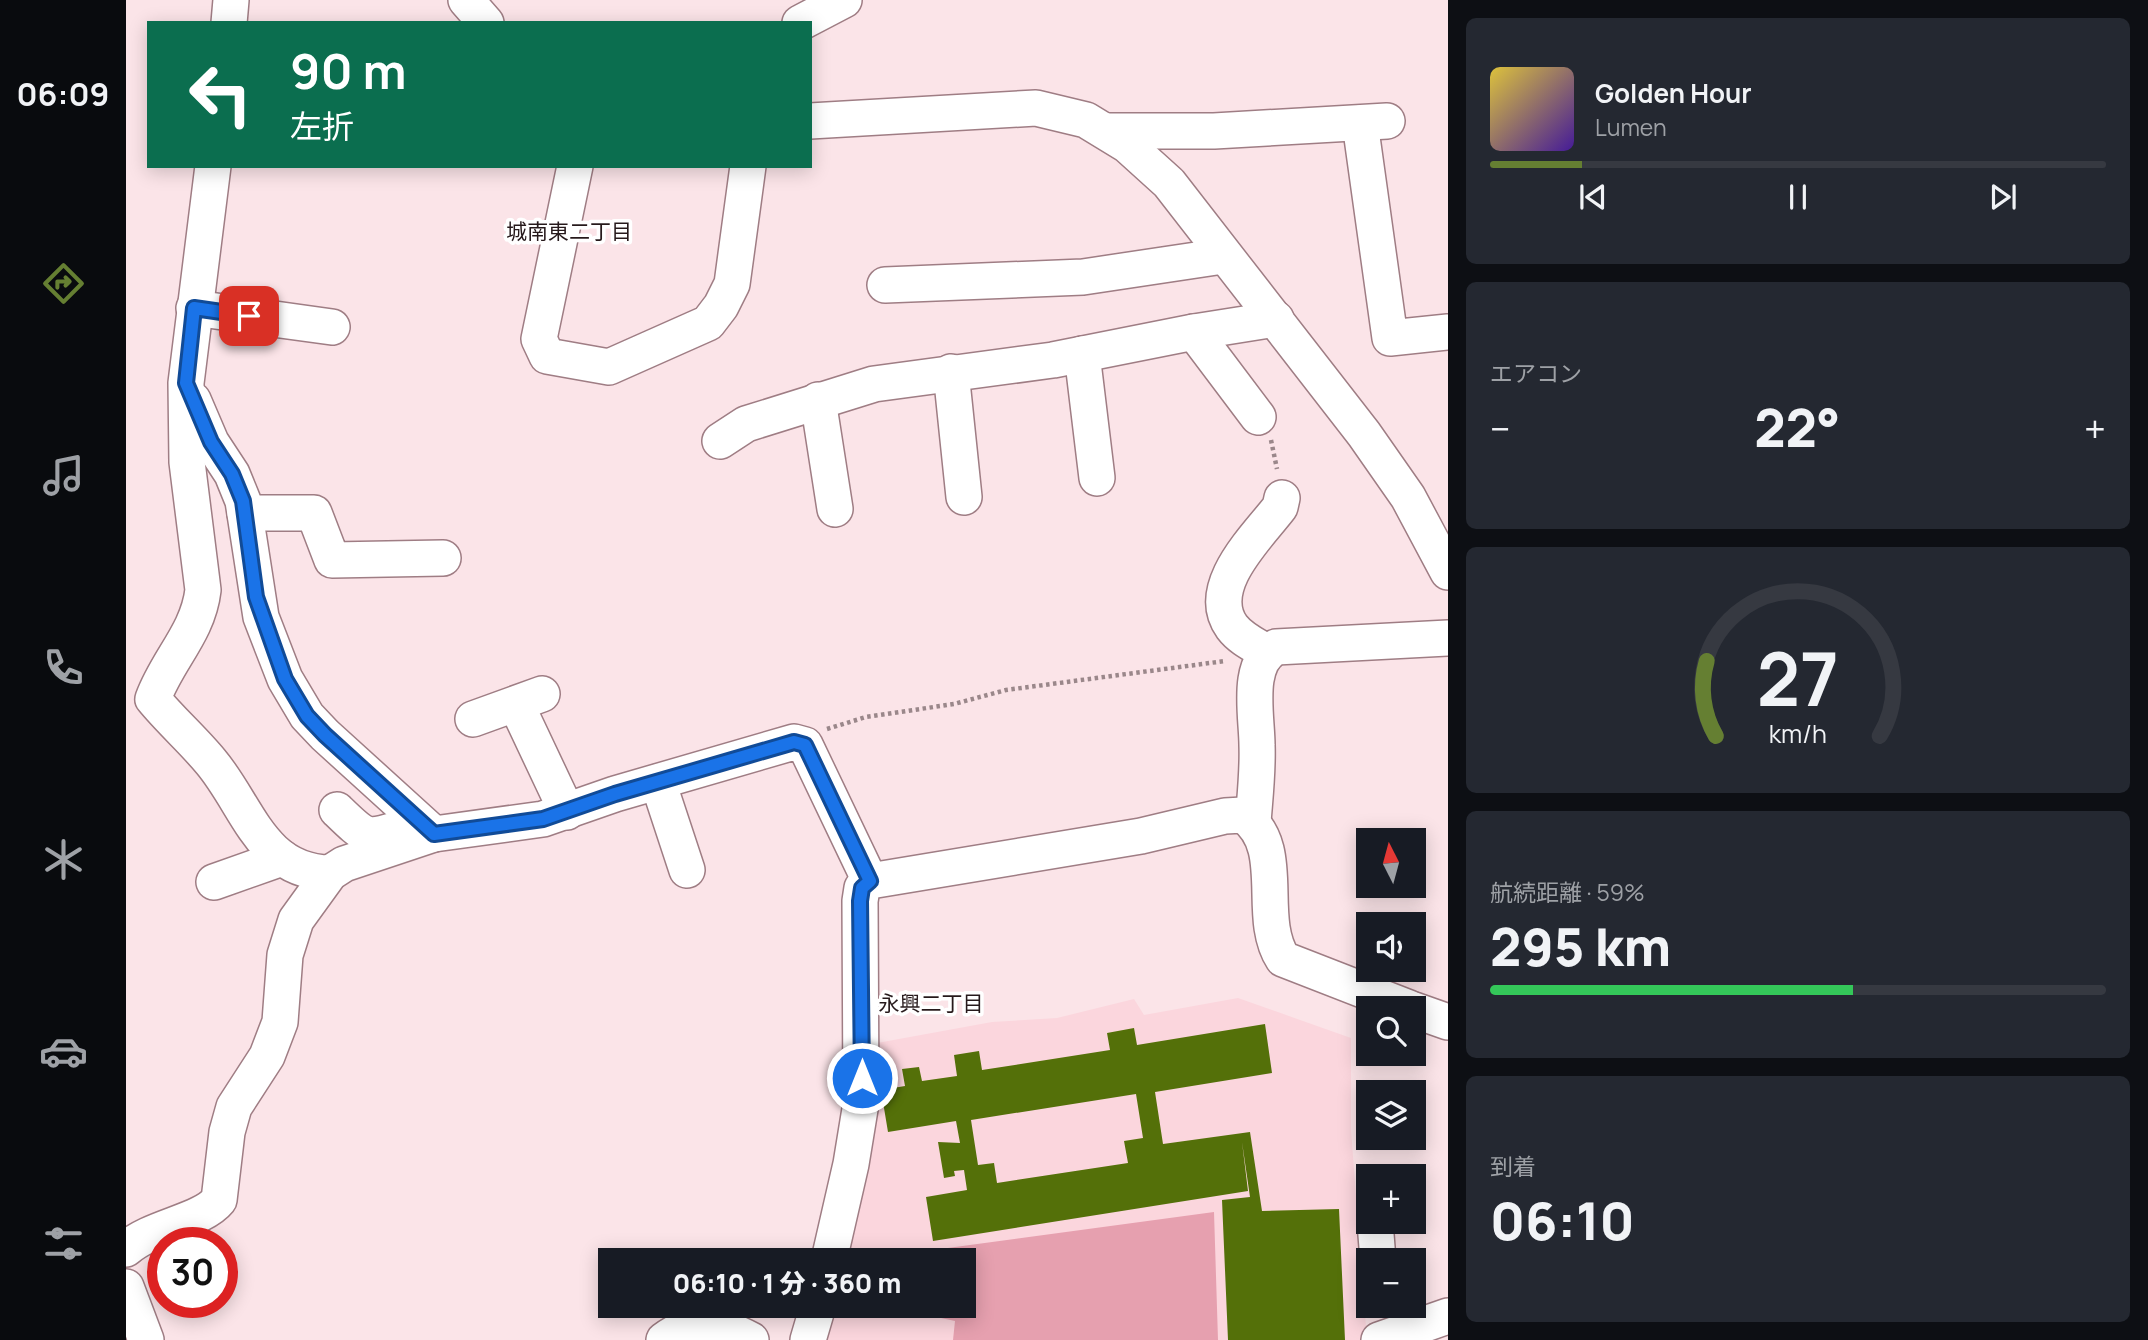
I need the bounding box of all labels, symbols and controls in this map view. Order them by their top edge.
text: 90 m [290,37,407,104]
icon: left [175,49,266,140]
text: 06:09 [17,72,109,116]
text: Golden Hour [1595,75,1752,111]
text: 左折 [290,104,354,148]
text: Lumen [1595,111,1667,143]
icon: previous [1574,178,1612,216]
icon: pause [1779,178,1817,216]
icon: next [1984,178,2022,216]
district label: 城南東二丁目 [506,217,632,245]
icon: directions [39,259,88,308]
pin [219,286,279,346]
icon: arrive [230,297,268,335]
text: エアコン [1490,357,1582,389]
text: 22° [1754,392,1840,463]
text: − [1490,402,1511,454]
text: + [2084,402,2106,454]
icon: music [39,451,88,500]
text: 27 [1757,628,1839,728]
icon: phone [39,643,88,692]
text: km/h [1769,716,1827,751]
north arrow [1356,828,1426,898]
map controls [1356,828,1426,1318]
icon: climate [39,835,88,884]
text: 航続距離 · 59% [1490,876,1645,908]
text: 295 km [1490,911,1671,982]
button: sound [1356,912,1426,982]
district label: 永興二丁目 [879,989,984,1017]
button: search [1356,996,1426,1066]
icon: car [39,1027,88,1076]
position arrow [825,1041,899,1115]
button: layers [1356,1080,1426,1150]
text: 到着 [1490,1150,1536,1182]
button: + [1356,1164,1426,1234]
text: 06:10 [1490,1185,1635,1256]
icon: filters [39,1219,88,1268]
speed limit sign: 30 [147,1227,238,1318]
button: − [1356,1248,1426,1318]
text: 06:10 · 1 分 · 360 m [673,1265,901,1301]

